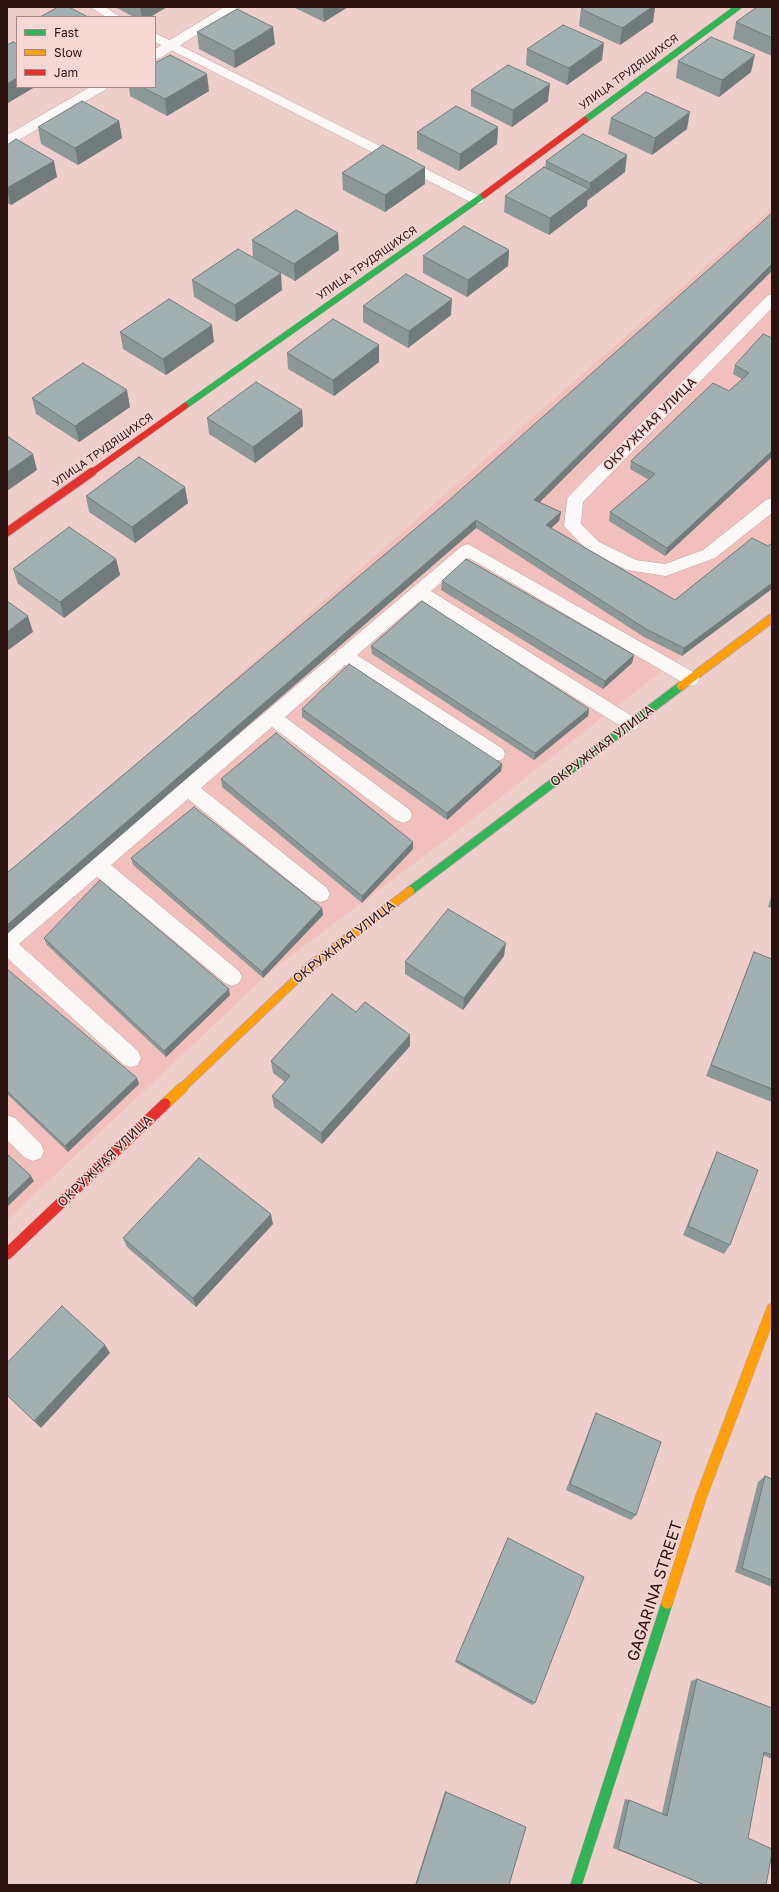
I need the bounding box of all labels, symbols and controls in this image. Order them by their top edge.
legend [16,16,156,88]
text: Fast [54,25,79,40]
street label: УЛИЦА ТРУДЯЩИХСЯ [577,32,681,112]
text: Slow [54,45,82,60]
text: Jam [54,65,78,80]
street label: УЛИЦА ТРУДЯЩИХСЯ [314,223,420,303]
street label: ОКРУЖНАЯ УЛИЦА [600,374,700,474]
street label: УЛИЦА ТРУДЯЩИХСЯ [50,410,156,490]
street label: ОКРУЖНАЯ УЛИЦА [547,702,657,790]
street label: ОКРУЖНАЯ УЛИЦА [290,897,398,987]
street label: ОКРУЖНАЯ УЛИЦА [55,1112,155,1210]
street label: GAGARINA STREET [623,1518,687,1664]

